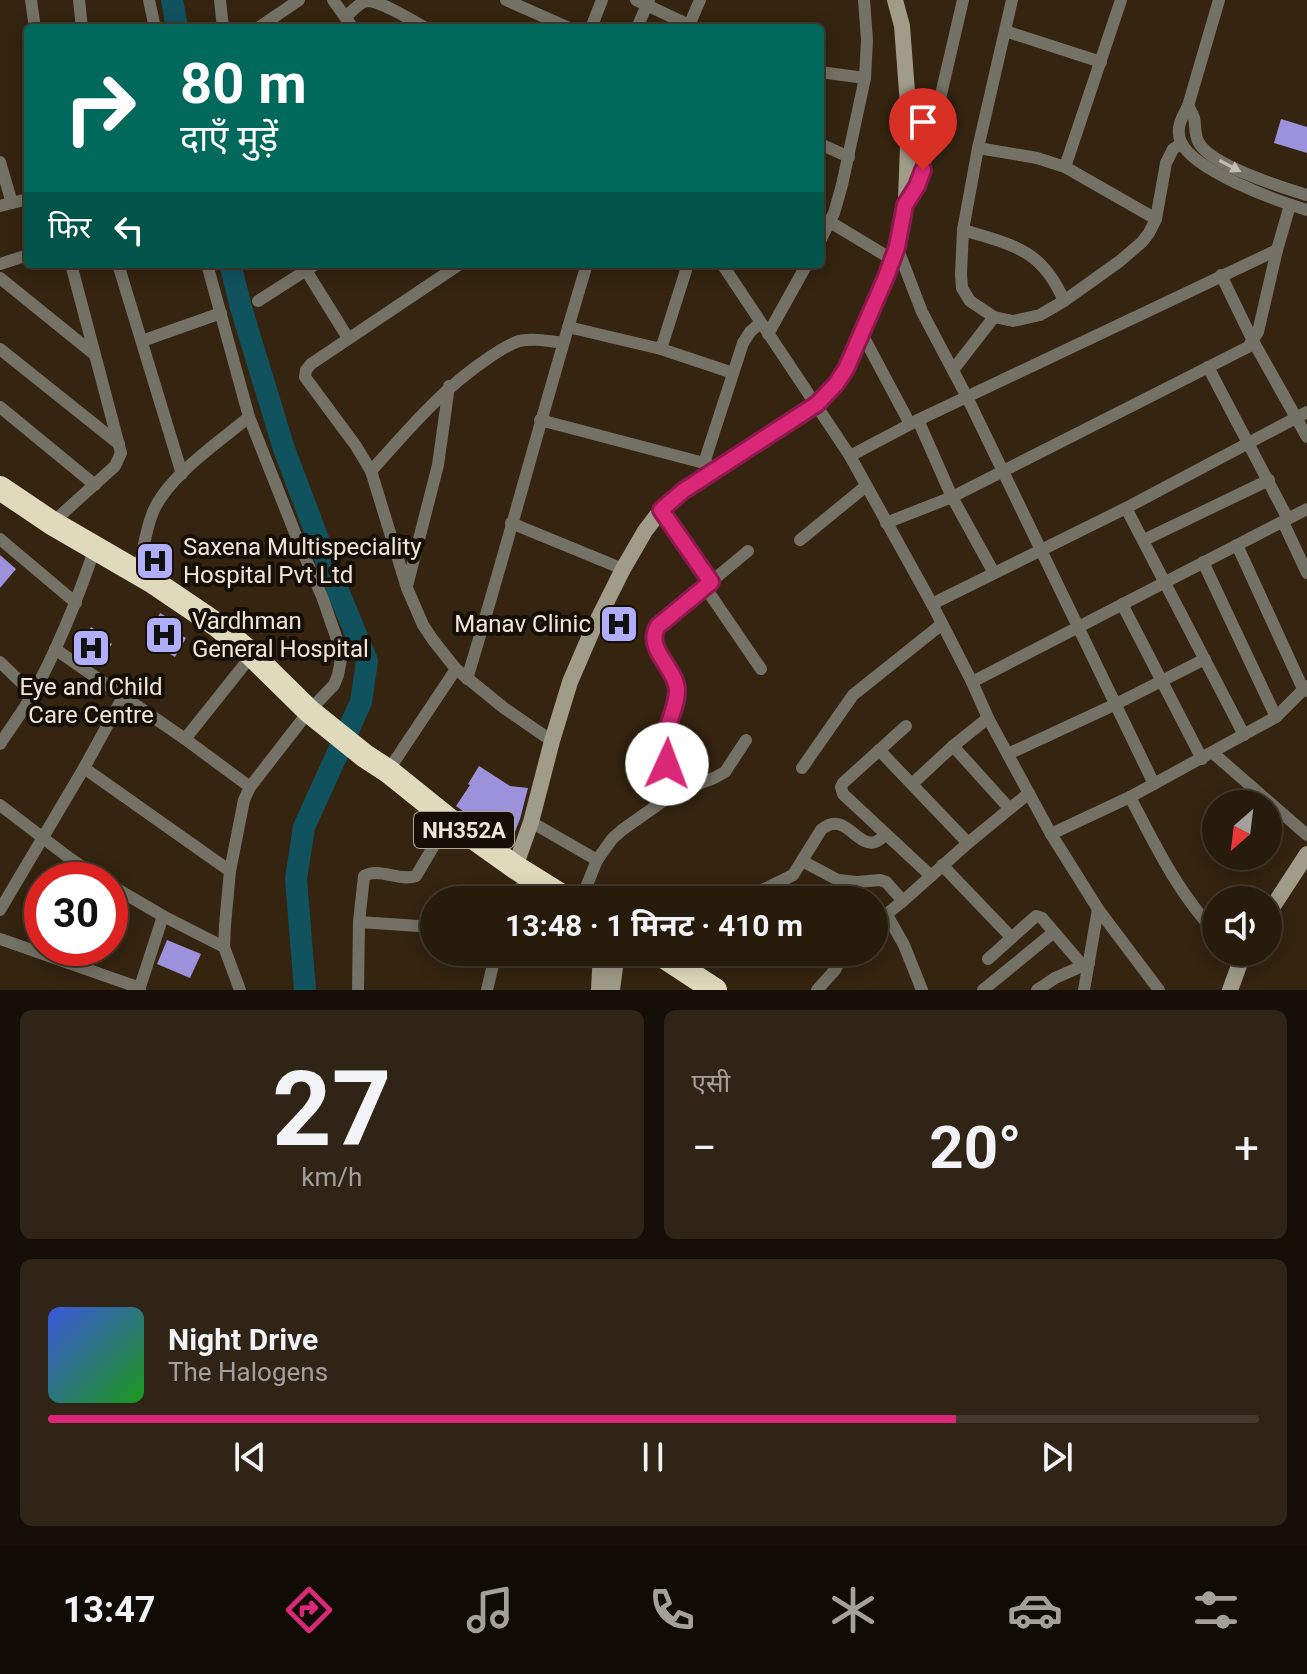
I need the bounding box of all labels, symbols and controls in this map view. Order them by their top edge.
text: 80 m [180,51,307,117]
icon: right [48,56,152,160]
pin [889,88,957,170]
icon: arrive [901,100,945,144]
text: दाएँ मुड़ें [180,118,278,160]
one-way arrow [1219,158,1241,172]
icon: left [107,208,151,252]
text: फिर [48,210,91,245]
place label: Saxena Multispeciality Hospital Pvt Ltd [183,533,422,589]
hospital icon: Saxena Multispeciality Hospital Pvt Ltd [134,540,176,582]
hospital icon: Manav Clinic [598,603,640,645]
place label: Vardhman General Hospital [192,607,369,663]
place label: Manav Clinic [454,610,591,638]
hospital icon: Vardhman General Hospital [143,614,185,656]
hospital icon: Eye and Child Care Centre [70,627,112,669]
place label: Eye and Child Care Centre [19,673,163,729]
position arrow [625,722,709,806]
north arrow [1202,790,1282,870]
map controls [1202,790,1282,966]
road number: NH352A [414,812,514,848]
speed limit sign: 30 [24,862,128,966]
button: sound [1202,886,1282,966]
text: 13:48 · 1 मिनट · 410 m [505,908,803,943]
text: 27 [272,1049,391,1170]
text: एसी [692,1068,730,1098]
text: 20° [929,1112,1021,1183]
text: − [692,1122,717,1174]
text: + [1234,1122,1259,1174]
text: km/h [301,1162,362,1192]
text: Night Drive [168,1322,318,1357]
text: The Halogens [168,1357,328,1387]
icon: previous [228,1435,272,1479]
icon: pause [631,1435,675,1479]
icon: next [1035,1435,1079,1479]
icon: directions [281,1582,337,1638]
icon: music [462,1582,518,1638]
icon: phone [644,1582,700,1638]
icon: climate [825,1582,881,1638]
icon: car [1007,1582,1063,1638]
icon: filters [1188,1582,1244,1638]
text: 13:47 [63,1589,155,1631]

